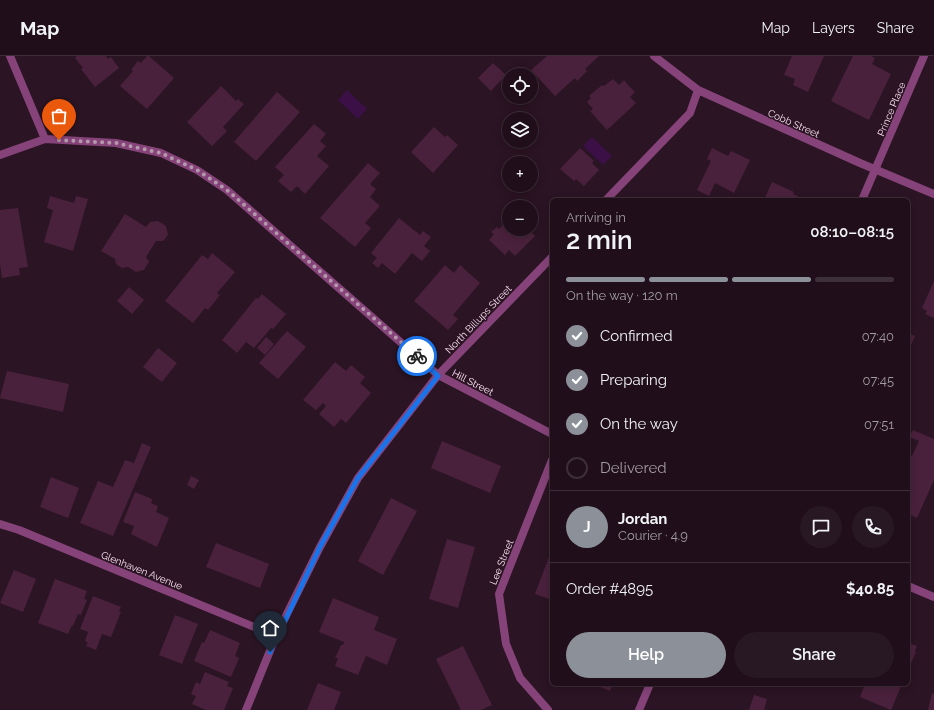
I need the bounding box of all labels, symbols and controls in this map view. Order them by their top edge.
text: Map [20,17,59,39]
text: Map [762,20,790,36]
text: Layers [812,20,855,36]
text: Share [877,20,914,36]
map controls [502,68,538,236]
button: locate [502,68,538,104]
street label: Prince Place [875,81,908,138]
pin [42,99,76,140]
icon: bag [48,105,70,127]
street label: Cobb Street [766,107,822,140]
button: layers [502,112,538,148]
button: + [502,156,538,192]
button: − [502,200,538,236]
text: Arriving in [566,210,626,225]
text: 08:10–08:15 [810,223,894,241]
text: 2 min [566,225,633,255]
street label: North Billups Street [443,283,514,356]
text: On the way · 120 m [566,288,678,303]
icon: check [566,325,588,347]
text: Confirmed [600,327,673,345]
text: 07:40 [862,329,894,344]
courier [397,336,437,376]
icon: bike [406,345,428,367]
street label: Hill Street [450,367,496,398]
icon: check [566,369,588,391]
text: Preparing [600,371,667,389]
text: 07:45 [863,373,894,388]
icon: check [566,413,588,435]
text: On the way [600,415,678,433]
text: 07:51 [864,417,894,432]
text: Delivered [600,459,667,477]
button: chat [800,506,842,548]
button: phone [852,506,894,548]
text: Jordan [618,510,667,528]
text: J [583,518,591,536]
text: Courier · 4.9 [618,528,688,543]
street label: Lee Street [487,537,516,586]
street label: Glenhaven Avenue [99,549,184,592]
text: Order #4895 [566,580,653,598]
text: $40.85 [846,580,894,598]
pin [253,611,287,652]
icon: home [259,617,281,639]
button: Help [566,632,726,678]
button: Share [734,632,894,678]

